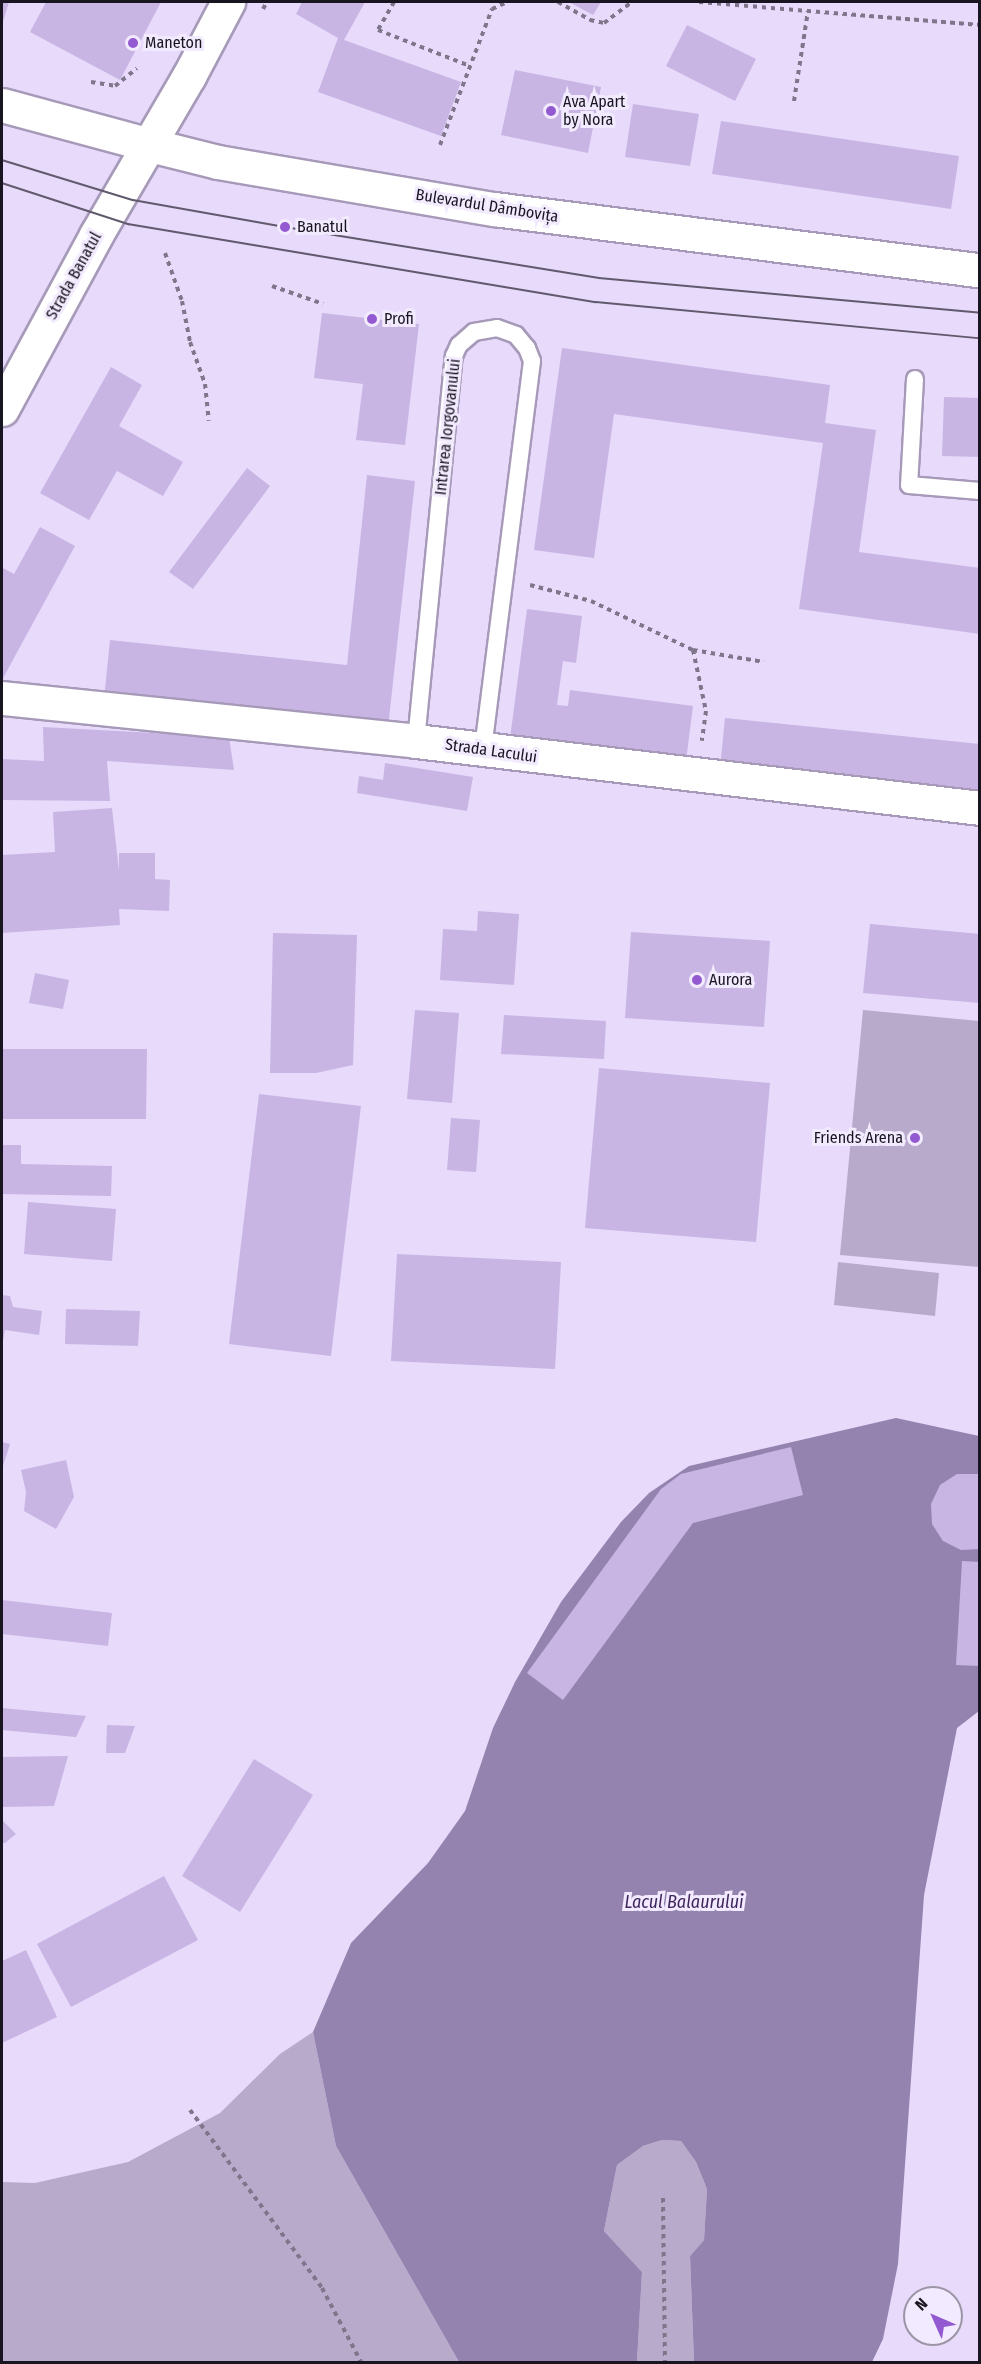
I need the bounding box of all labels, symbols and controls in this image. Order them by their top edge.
place label: Maneton [145,33,202,53]
marker: Maneton [126,36,140,50]
place label: Ava Apart by Nora [563,92,625,130]
marker: Ava Apart by Nora [544,104,558,118]
street label: Bulevardul Dâmbovița [414,185,560,227]
place label: Banatul [297,217,348,237]
marker: Banatul [278,220,292,234]
street label: Strada Banatul [42,229,106,323]
place label: Profi [384,309,414,329]
marker: Profi [365,312,379,326]
street label: Intrarea Iorgovanului [431,358,465,496]
street label: Strada Lacului [444,735,538,767]
place label: Aurora [709,970,752,990]
marker: Aurora [690,973,704,987]
place label: Friends Arena [814,1128,903,1148]
marker: Friends Arena [908,1131,922,1145]
water label: Lacul Balaurului [624,1891,744,1913]
north arrow [903,2286,963,2346]
text: N [911,2294,931,2314]

